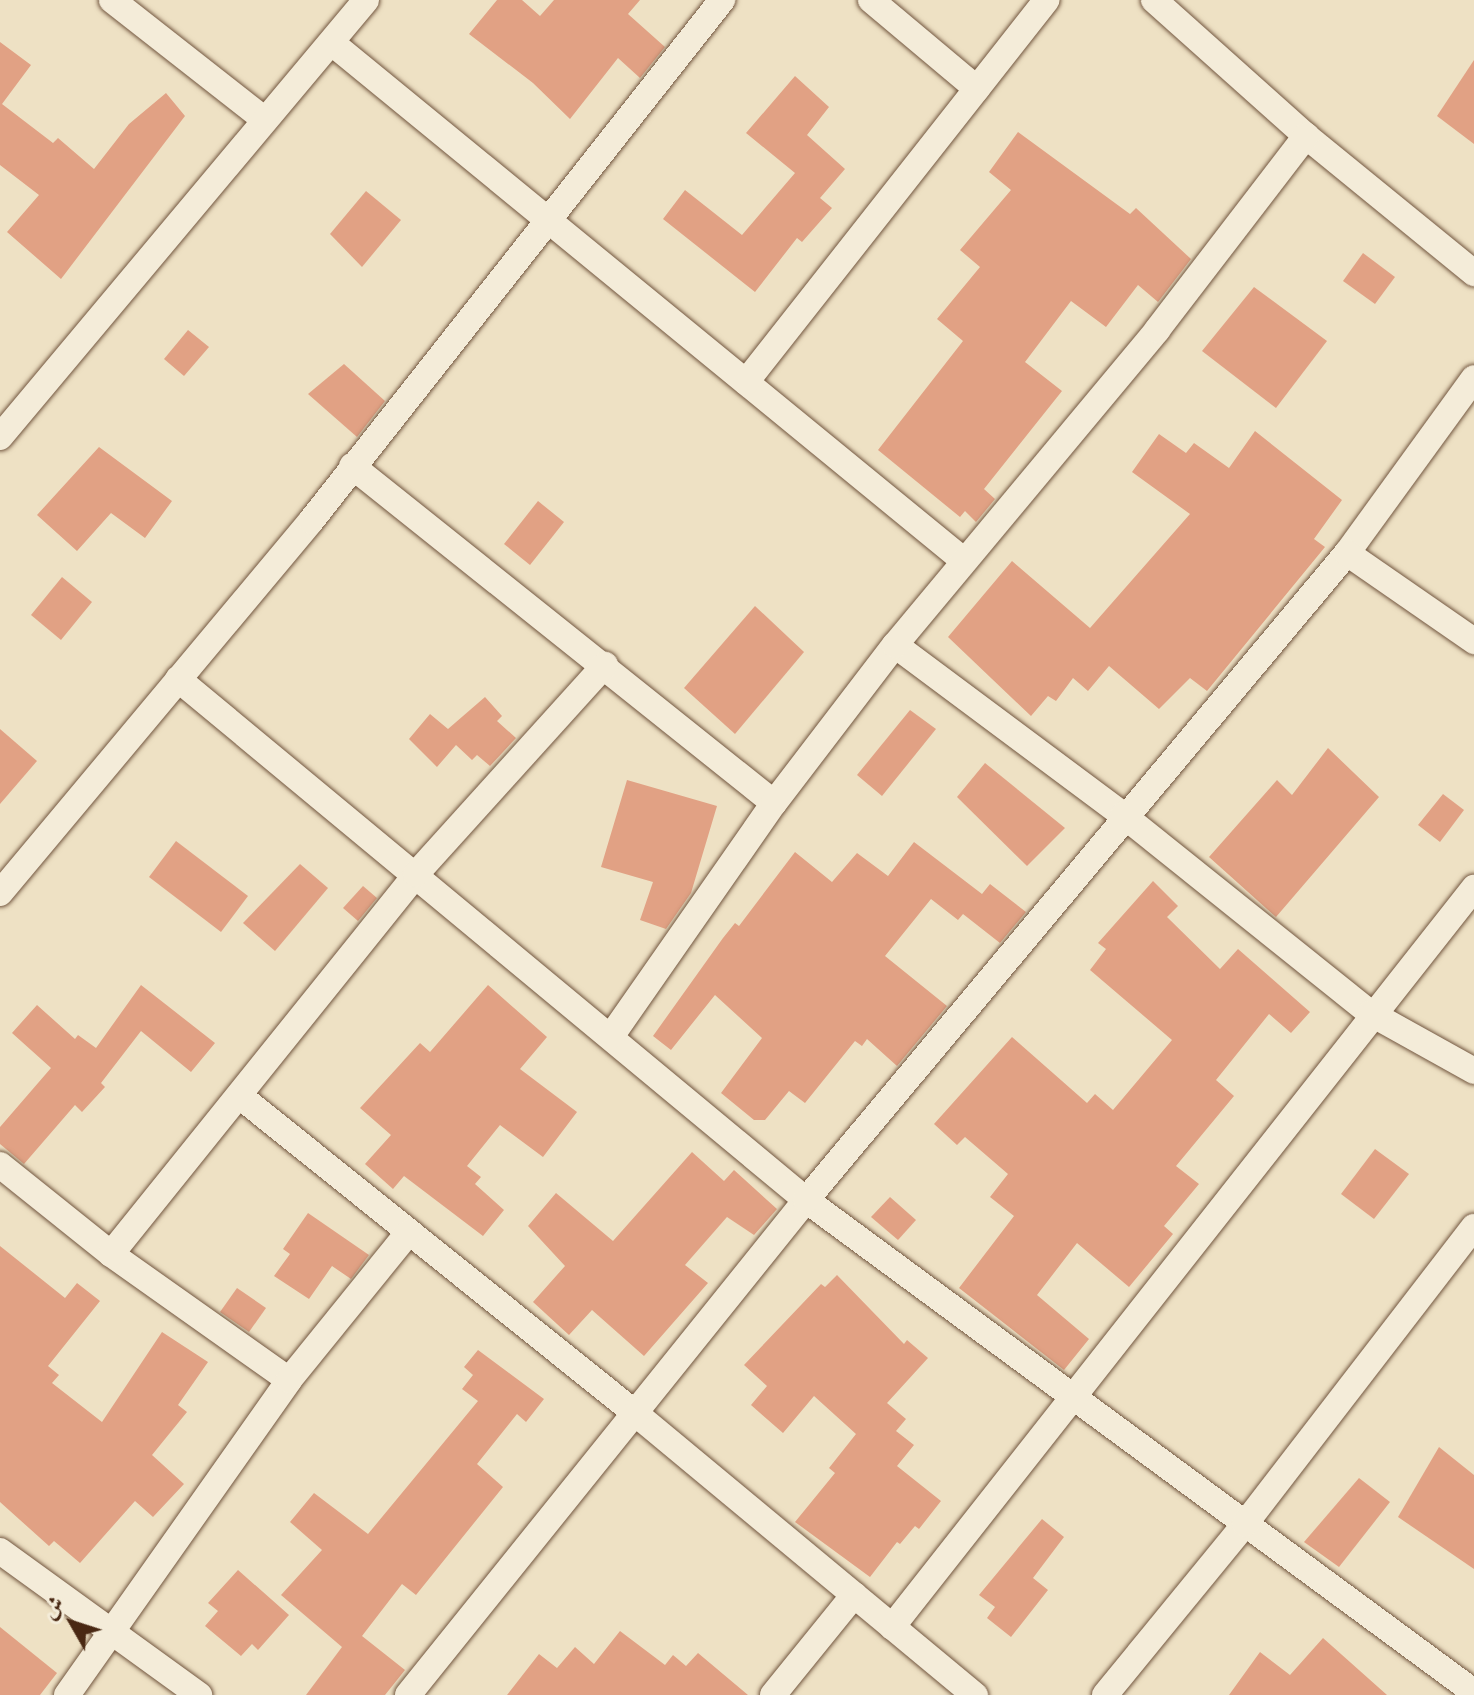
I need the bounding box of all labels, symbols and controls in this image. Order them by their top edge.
north arrow [32,1583,112,1663]
text: ش [36,1591,71,1625]

